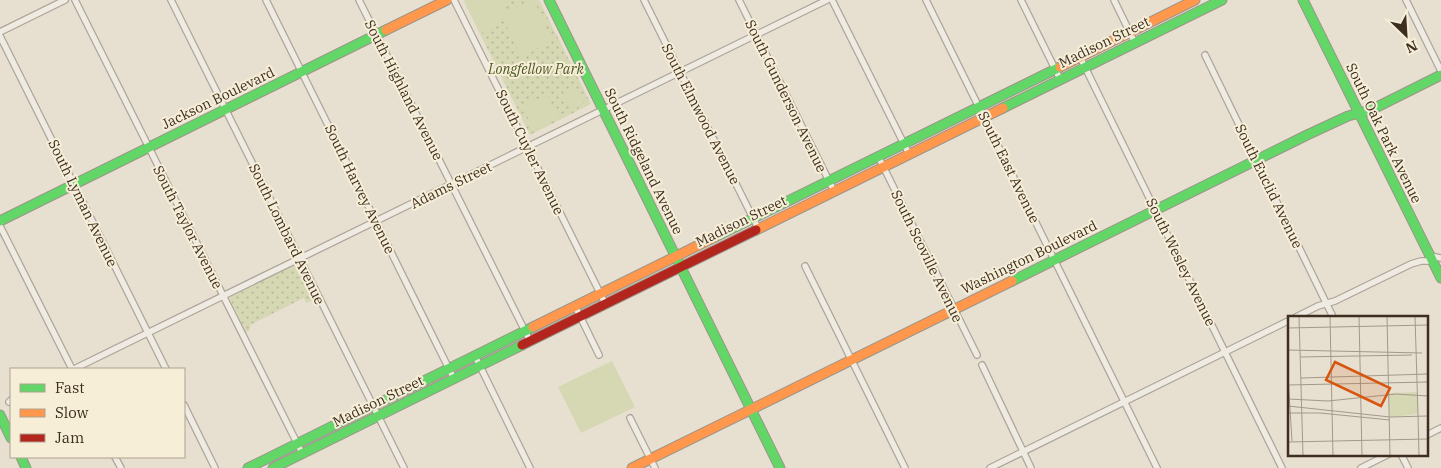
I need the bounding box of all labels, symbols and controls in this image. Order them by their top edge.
north arrow [1381,10,1431,60]
street label: Madison Street [1056,12,1152,72]
street label: South Highland Avenue [361,17,447,163]
street label: South Gunderson Avenue [741,17,831,175]
text: N [1403,36,1420,57]
street label: South Elmwood Avenue [658,40,744,188]
park label: Longfellow Park [487,60,585,78]
street label: South Oak Park Avenue [1342,60,1426,206]
street label: Jackson Boulevard [159,63,278,133]
street label: South Ridgeland Avenue [601,85,687,237]
street label: South Cuyler Avenue [492,86,568,218]
street label: South East Avenue [974,108,1044,226]
street label: South Harvey Avenue [321,121,399,257]
street label: South Euclid Avenue [1231,121,1307,251]
street label: South Lyman Avenue [44,136,122,270]
street label: Adams Street [407,158,495,212]
street label: South Lombard Avenue [245,161,329,307]
street label: South Taylor Avenue [149,162,227,292]
street label: South Scoville Avenue [887,187,967,325]
street label: Madison Street [693,191,789,251]
street label: South Wesley Avenue [1142,195,1220,329]
street label: Washington Boulevard [958,216,1100,298]
inset map [1288,316,1428,456]
legend [10,368,185,458]
street label: Madison Street [330,371,426,431]
text: Fast [55,378,85,397]
text: Slow [55,403,89,422]
text: Jam [55,428,84,447]

